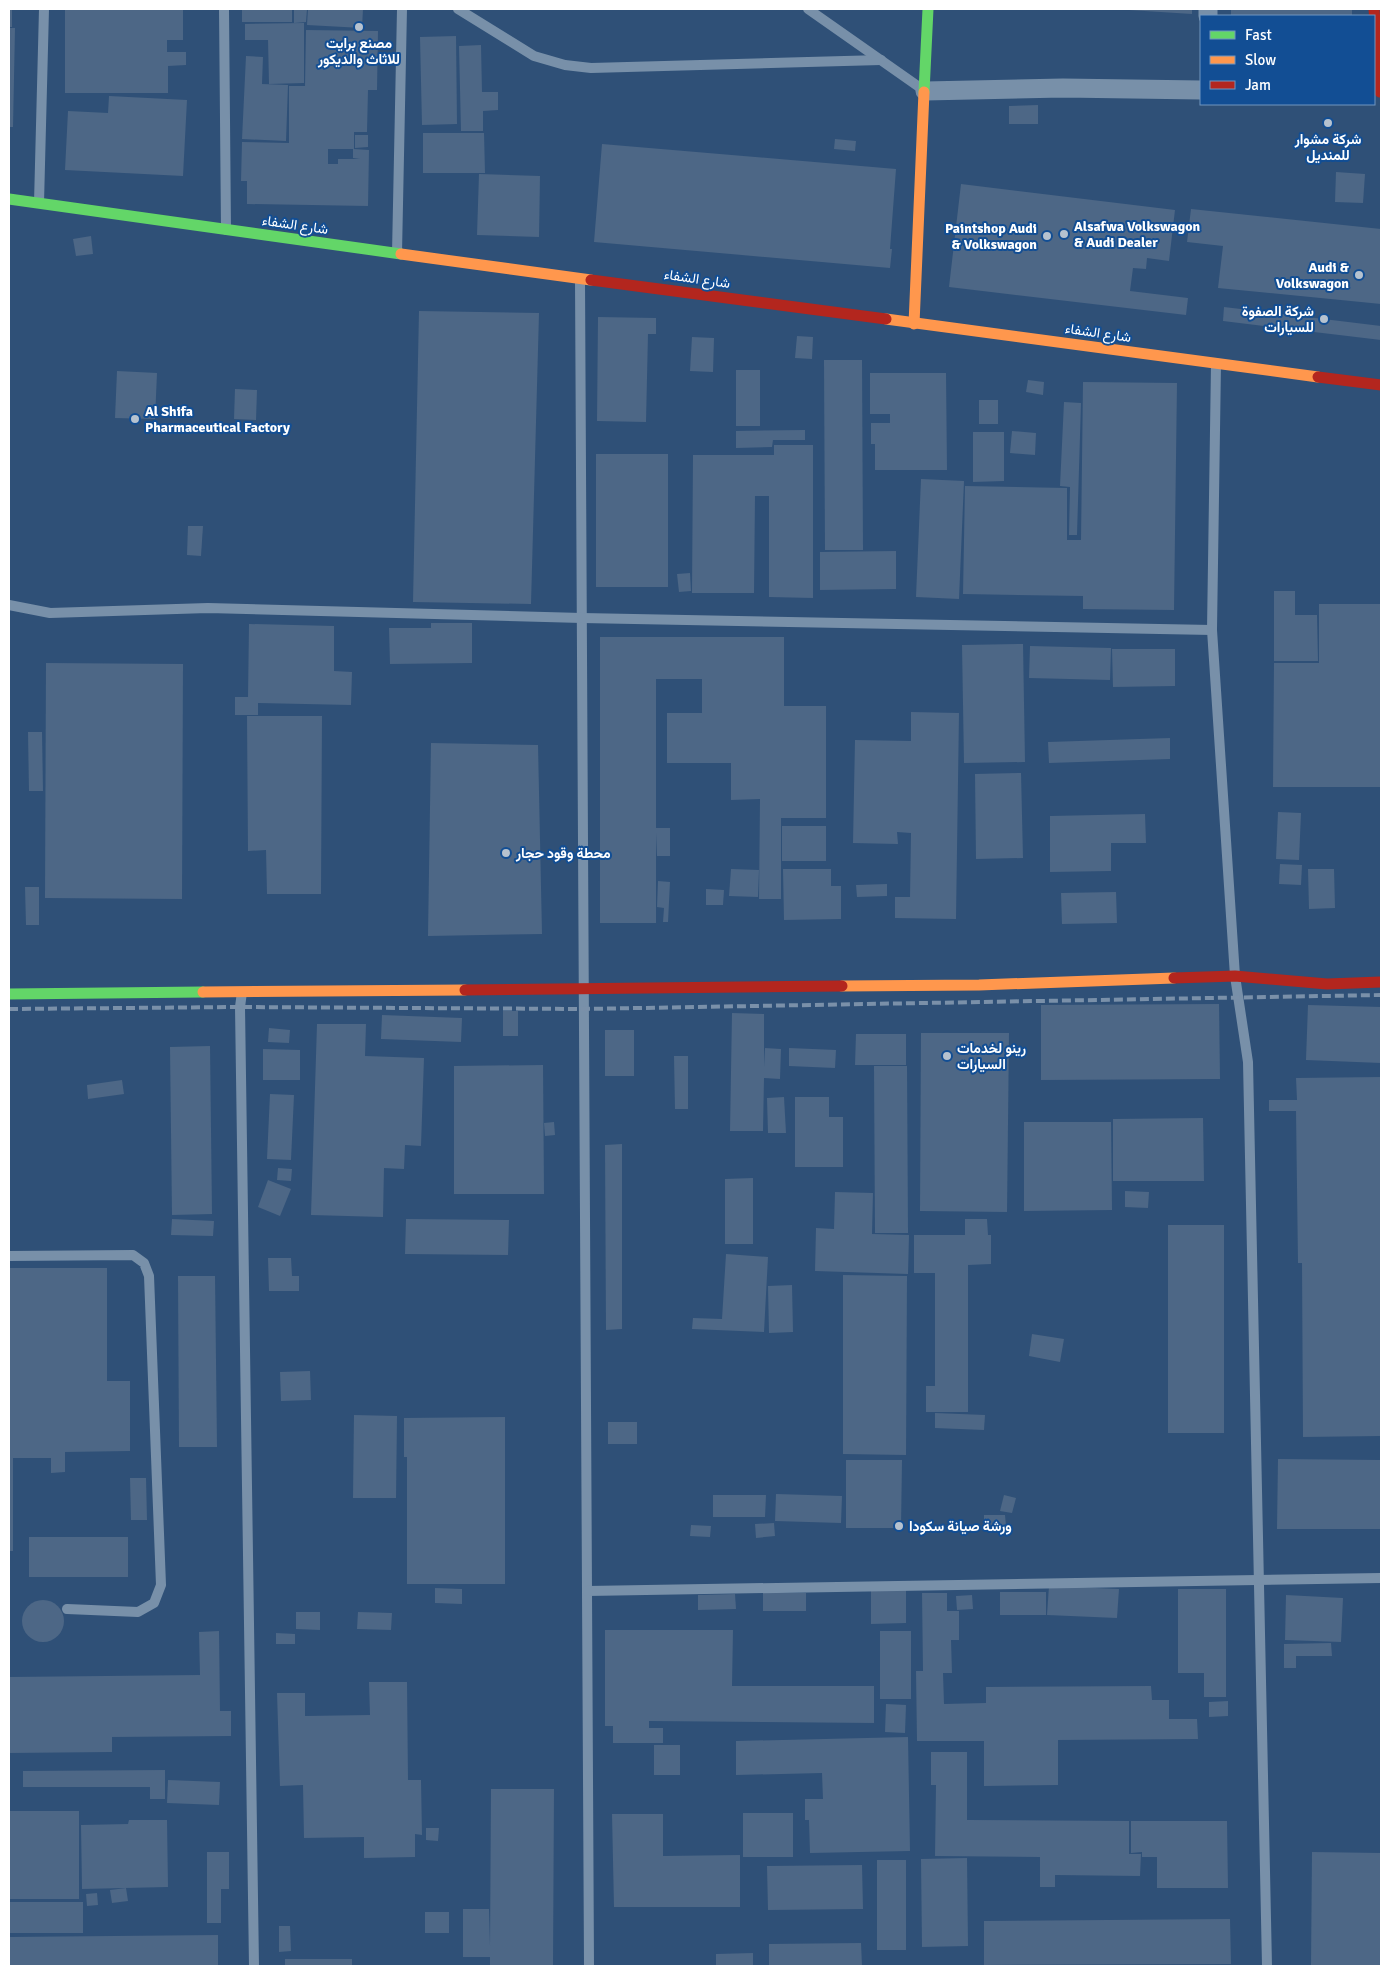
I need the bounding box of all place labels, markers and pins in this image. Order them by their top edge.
marker: مصنع برايت للاثاث والديكور [353,21,365,33]
place label: مصنع برايت للاثاث والديكور [317,35,400,68]
marker: شركة مشوار للمنديل [1322,117,1334,129]
place label: شركة مشوار للمنديل [1294,131,1361,164]
place label: Alsafwa Volkswagon & Audi Dealer [1074,218,1200,251]
place label: Paintshop Audi & Volkswagon [945,220,1037,253]
marker: Alsafwa Volkswagon & Audi Dealer [1058,228,1070,240]
marker: Paintshop Audi & Volkswagon [1041,230,1053,242]
place label: Audi & Volkswagon [1276,259,1350,292]
marker: Audi & Volkswagon [1353,269,1365,281]
place label: شركة الصفوة للسيارات [1242,303,1314,336]
marker: شركة الصفوة للسيارات [1318,313,1330,325]
place label: Al Shifa Pharmaceutical Factory [145,403,290,436]
marker: Al Shifa Pharmaceutical Factory [129,413,141,425]
place label: محطة وقود حجار [515,845,611,862]
marker: محطة وقود حجار [500,847,512,859]
place label: رينو لخدمات السيارات [957,1040,1026,1073]
marker: رينو لخدمات السيارات [941,1050,953,1062]
place label: ورشة صيانة سكودا [909,1518,1012,1535]
marker: ورشة صيانة سكودا [893,1520,905,1532]

